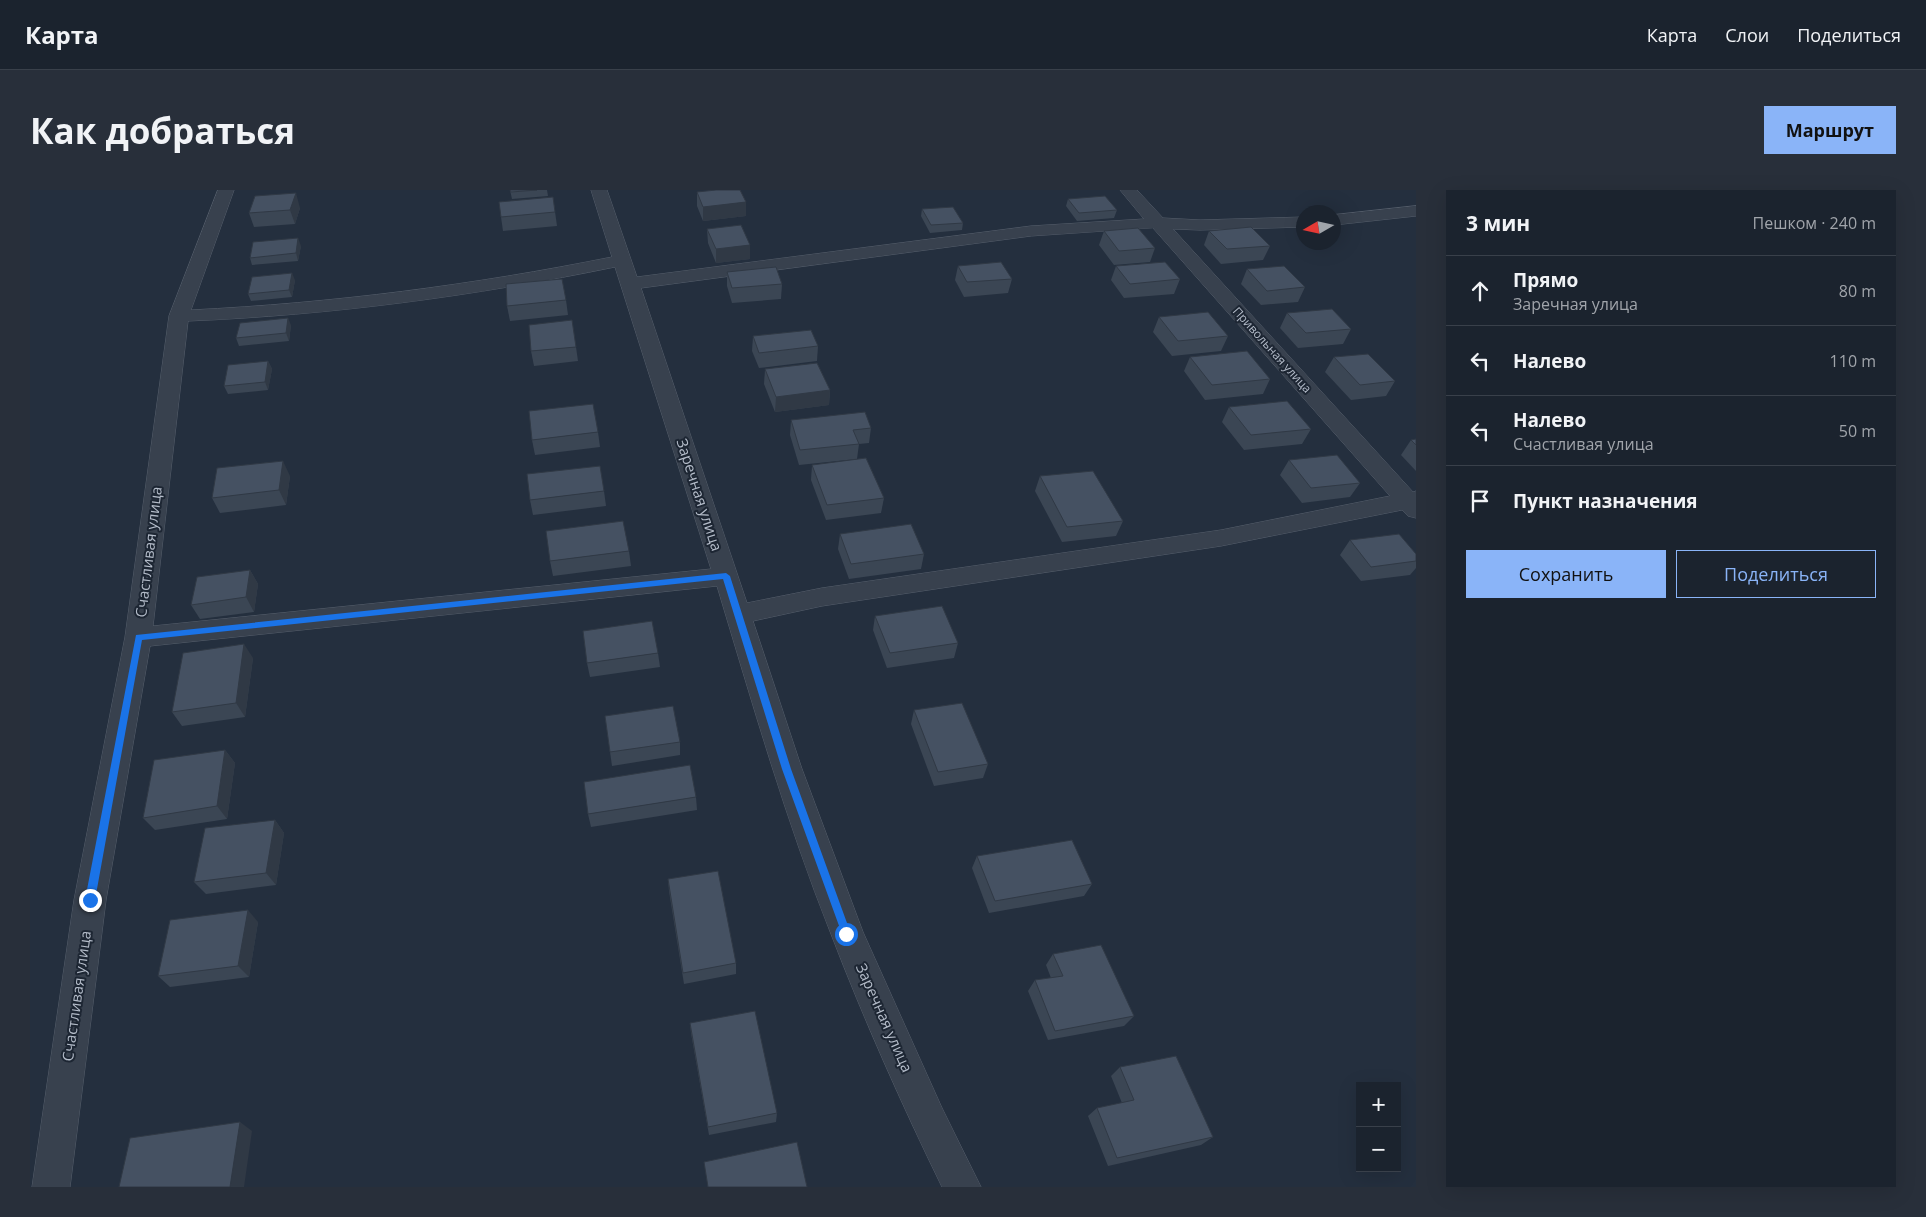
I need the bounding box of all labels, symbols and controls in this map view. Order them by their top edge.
text: Карта [25,18,99,51]
text: Карта [1647,23,1697,47]
text: Слои [1725,23,1769,47]
text: Поделиться [1797,23,1901,47]
button: Маршрут [1764,106,1896,154]
text: Как добраться [30,107,295,154]
north arrow [1296,205,1341,250]
text: 3 мин [1466,209,1530,237]
text: Пешком · 240 m [1753,212,1876,234]
text: Прямо [1513,267,1578,293]
icon: ahead [1466,277,1494,305]
text: 80 m [1839,280,1876,302]
text: Заречная улица [1513,293,1638,315]
street label: Привольная улица [1229,303,1316,396]
icon: left [1466,347,1494,375]
text: Налево [1513,348,1586,374]
text: 110 m [1830,350,1876,372]
text: Налево [1513,407,1586,433]
icon: left [1466,417,1494,445]
text: 50 m [1839,420,1876,442]
text: Счастливая улица [1513,433,1654,455]
street label: Заречная улица [672,436,728,554]
street label: Счастливая улица [130,485,166,618]
icon: arrive [1466,487,1494,515]
text: Пункт назначения [1513,488,1698,514]
button: Сохранить [1466,550,1666,598]
button: Поделиться [1676,550,1876,598]
route end [79,889,102,912]
route start [835,923,858,946]
street label: Счастливая улица [57,929,95,1062]
street label: Заречная улица [852,960,918,1075]
map controls [1356,1082,1401,1172]
button: + [1356,1082,1401,1127]
button: − [1356,1127,1401,1172]

